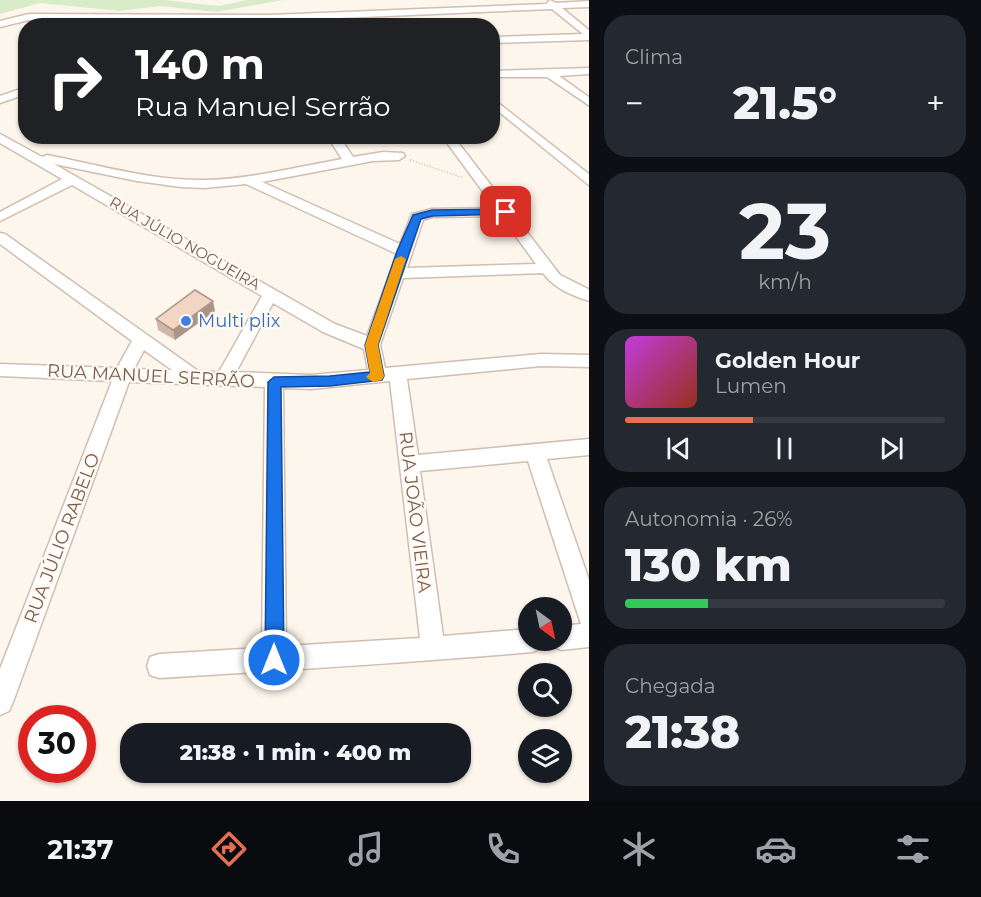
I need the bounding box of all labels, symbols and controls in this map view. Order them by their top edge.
text: 140 m [135,38,265,90]
icon: right [36,42,114,120]
text: Clima [625,45,683,69]
text: 21.5° [733,75,837,130]
text: − [625,83,644,123]
text: + [926,83,945,123]
text: Rua Manuel Serrão [135,90,391,123]
text: 23 [739,183,831,279]
pin [480,186,531,237]
street label: RUA JÚLIO NOGUEIRA [106,192,264,294]
icon: arrive [489,195,522,228]
text: km/h [758,270,812,294]
place label: Multi plix [198,310,281,332]
marker: Multi plix [179,314,193,328]
text: Golden Hour [715,347,860,374]
street label: RUA MANUEL SERRÃO [47,360,255,392]
text: Lumen [715,374,787,398]
street label: RUA JOÃO VIEIRA [394,430,436,594]
icon: previous [662,432,695,465]
icon: pause [768,432,801,465]
icon: next [875,432,908,465]
street label: RUA JÚLIO RABELO [19,450,105,626]
text: Autonomia · 26% [625,507,793,531]
text: 130 km [625,537,792,592]
north arrow [518,597,572,651]
map controls [518,597,572,783]
position arrow [242,628,306,692]
button: search [518,663,572,717]
text: Chegada [625,674,716,698]
text: 21:38 [625,704,740,759]
speed limit sign: 30 [18,705,96,783]
button: layers [518,729,572,783]
text: 21:38 · 1 min · 400 m [180,739,411,766]
icon: directions [208,828,250,870]
icon: music [345,828,387,870]
icon: phone [482,828,524,870]
icon: climate [618,828,660,870]
icon: car [755,828,797,870]
icon: filters [892,828,934,870]
text: 21:37 [47,833,113,866]

